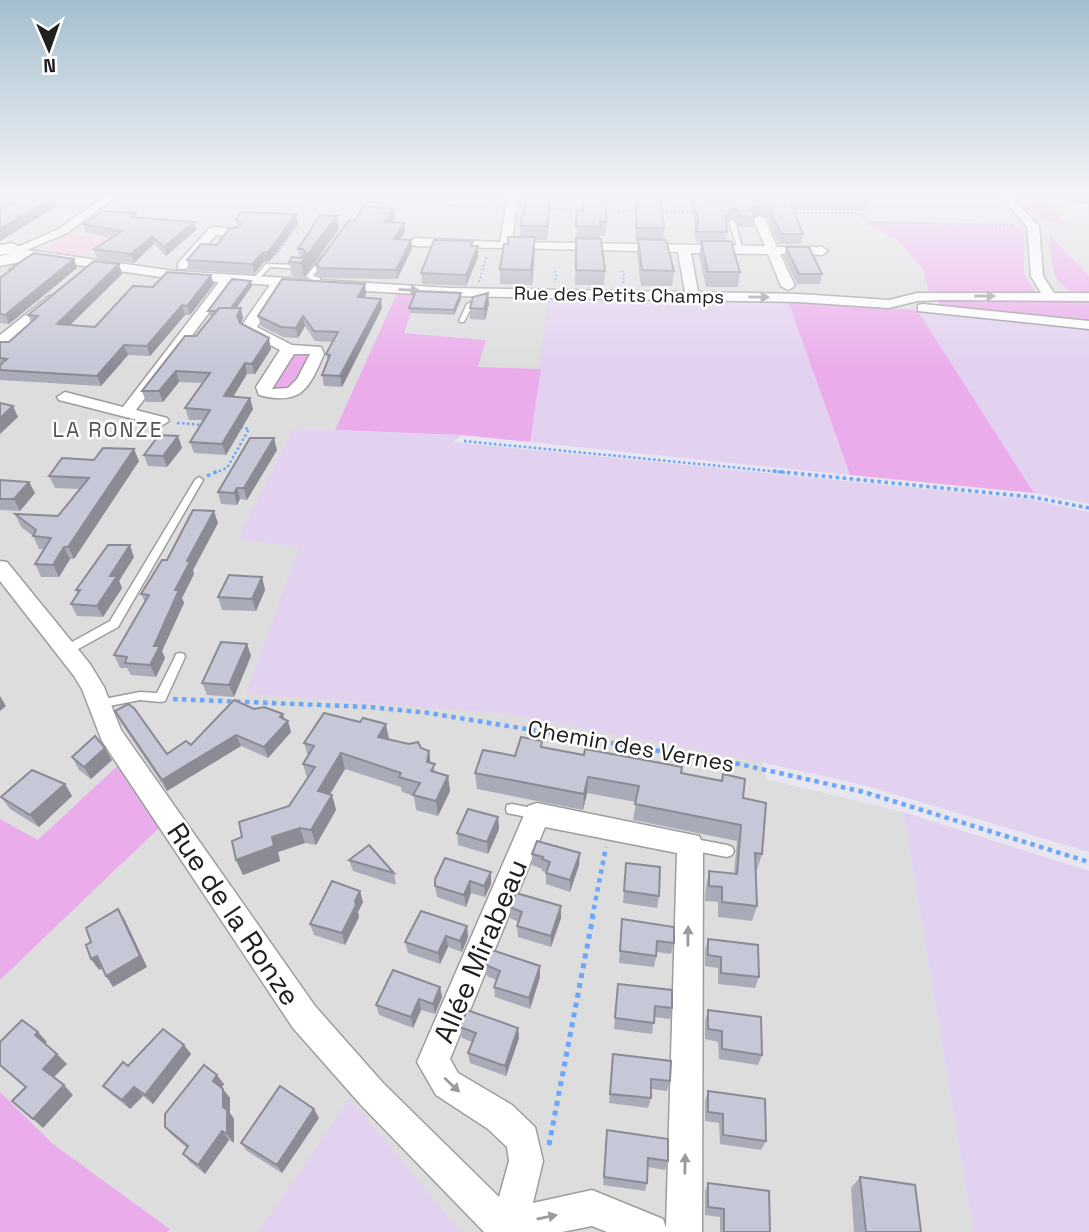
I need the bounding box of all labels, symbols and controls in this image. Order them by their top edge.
north arrow [14,14,84,84]
text: N [43,53,56,78]
street label: Rue des Petits Champs [514,281,724,309]
one-way arrow [398,285,420,296]
one-way arrow [974,290,996,302]
one-way arrow [748,291,770,303]
district label: LA RONZE [53,416,164,443]
street label: Chemin des Vernes [525,713,737,779]
street label: Rue de la Ronze [159,816,309,1012]
street label: Allée Mirabeau [425,854,535,1048]
one-way arrow [682,925,694,947]
one-way arrow [443,1077,460,1093]
one-way arrow [679,1153,691,1175]
one-way arrow [536,1212,558,1223]

